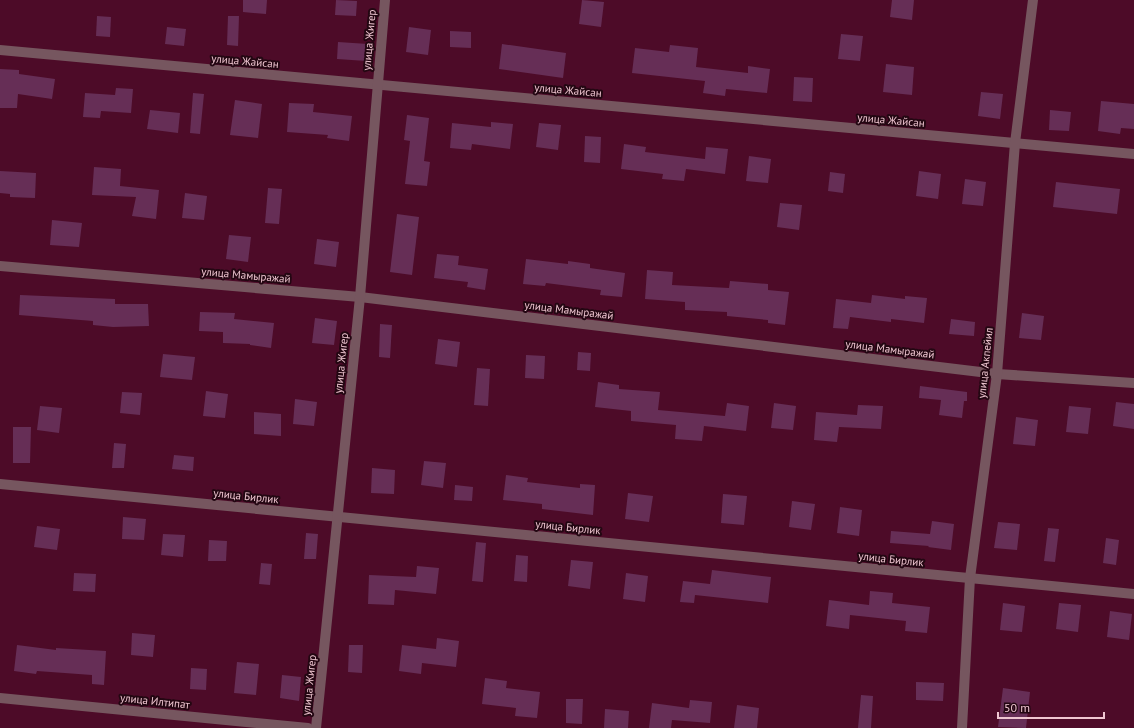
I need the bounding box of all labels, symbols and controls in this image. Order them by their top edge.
street label: улица Жигер [359,9,379,71]
street label: улица Жайсан [211,51,279,71]
street label: улица Жайсан [534,80,602,100]
street label: улица Жайсан [857,110,925,130]
street label: улица Мамыражай [201,264,291,286]
street label: улица Мамыражай [524,298,614,322]
street label: улица Акпейил [974,327,996,399]
street label: улица Жигер [331,332,351,394]
street label: улица Мамыражай [845,337,935,361]
street label: улица Бирлик [213,486,280,506]
street label: улица Бирлик [535,517,602,537]
street label: улица Бирлик [858,549,925,569]
street label: улица Жигер [299,654,319,716]
street label: улица Илтипат [119,690,191,712]
scale bar [998,694,1104,720]
text: 50 m [1004,700,1030,715]

